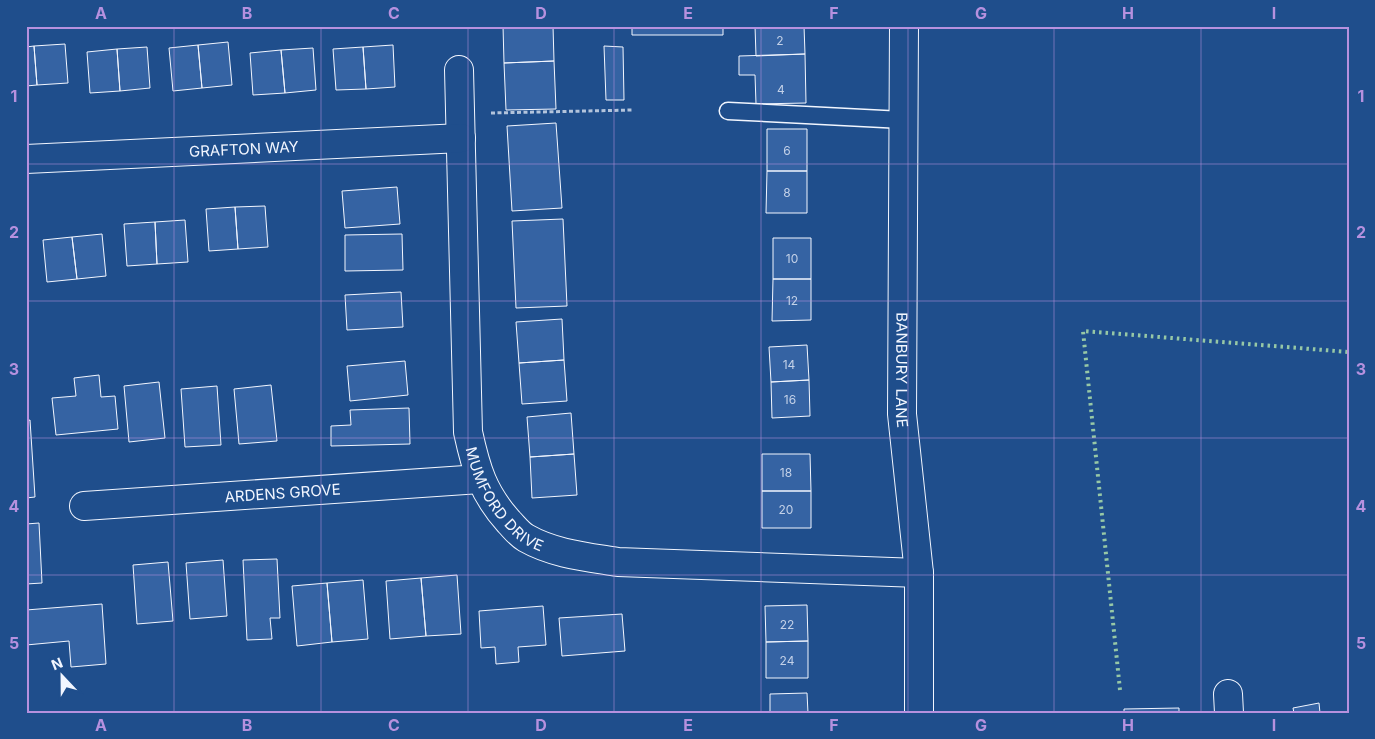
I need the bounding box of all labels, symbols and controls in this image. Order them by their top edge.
text: A [95,3,107,23]
text: B [242,3,252,23]
text: C [388,3,400,23]
text: D [535,3,547,23]
text: E [683,3,693,23]
text: F [829,3,839,23]
text: G [975,3,987,23]
text: H [1122,3,1134,23]
text: I [1272,3,1276,23]
house number: 2 [776,33,784,48]
house number: 4 [777,82,785,97]
text: 1 [11,86,17,106]
text: 1 [1358,86,1364,106]
street label: GRAFTON WAY [188,136,299,161]
house number: 6 [783,143,791,158]
house number: 8 [783,185,791,200]
text: 2 [9,222,19,242]
text: 2 [1356,222,1366,242]
house number: 10 [786,251,798,266]
house number: 12 [786,293,798,308]
street label: BANBURY LANE [892,312,913,429]
house number: 14 [783,357,796,372]
text: 3 [9,359,19,379]
text: 3 [1356,359,1366,379]
house number: 16 [784,392,796,407]
street label: MUMFORD DRIVE [462,445,547,555]
house number: 18 [780,465,792,480]
street label: ARDENS GROVE [224,479,341,506]
text: 4 [9,496,20,516]
text: 4 [1356,496,1367,516]
house number: 20 [779,502,793,517]
house number: 22 [780,617,794,632]
text: 5 [9,633,19,653]
text: 5 [1356,633,1366,653]
north arrow [38,652,88,702]
house number: 24 [780,653,795,668]
text: N [49,654,65,673]
text: A [95,715,107,735]
text: B [242,715,252,735]
text: C [388,715,400,735]
text: D [535,715,547,735]
text: E [683,715,693,735]
text: F [829,715,839,735]
text: G [975,715,987,735]
text: H [1122,715,1134,735]
text: I [1272,715,1276,735]

